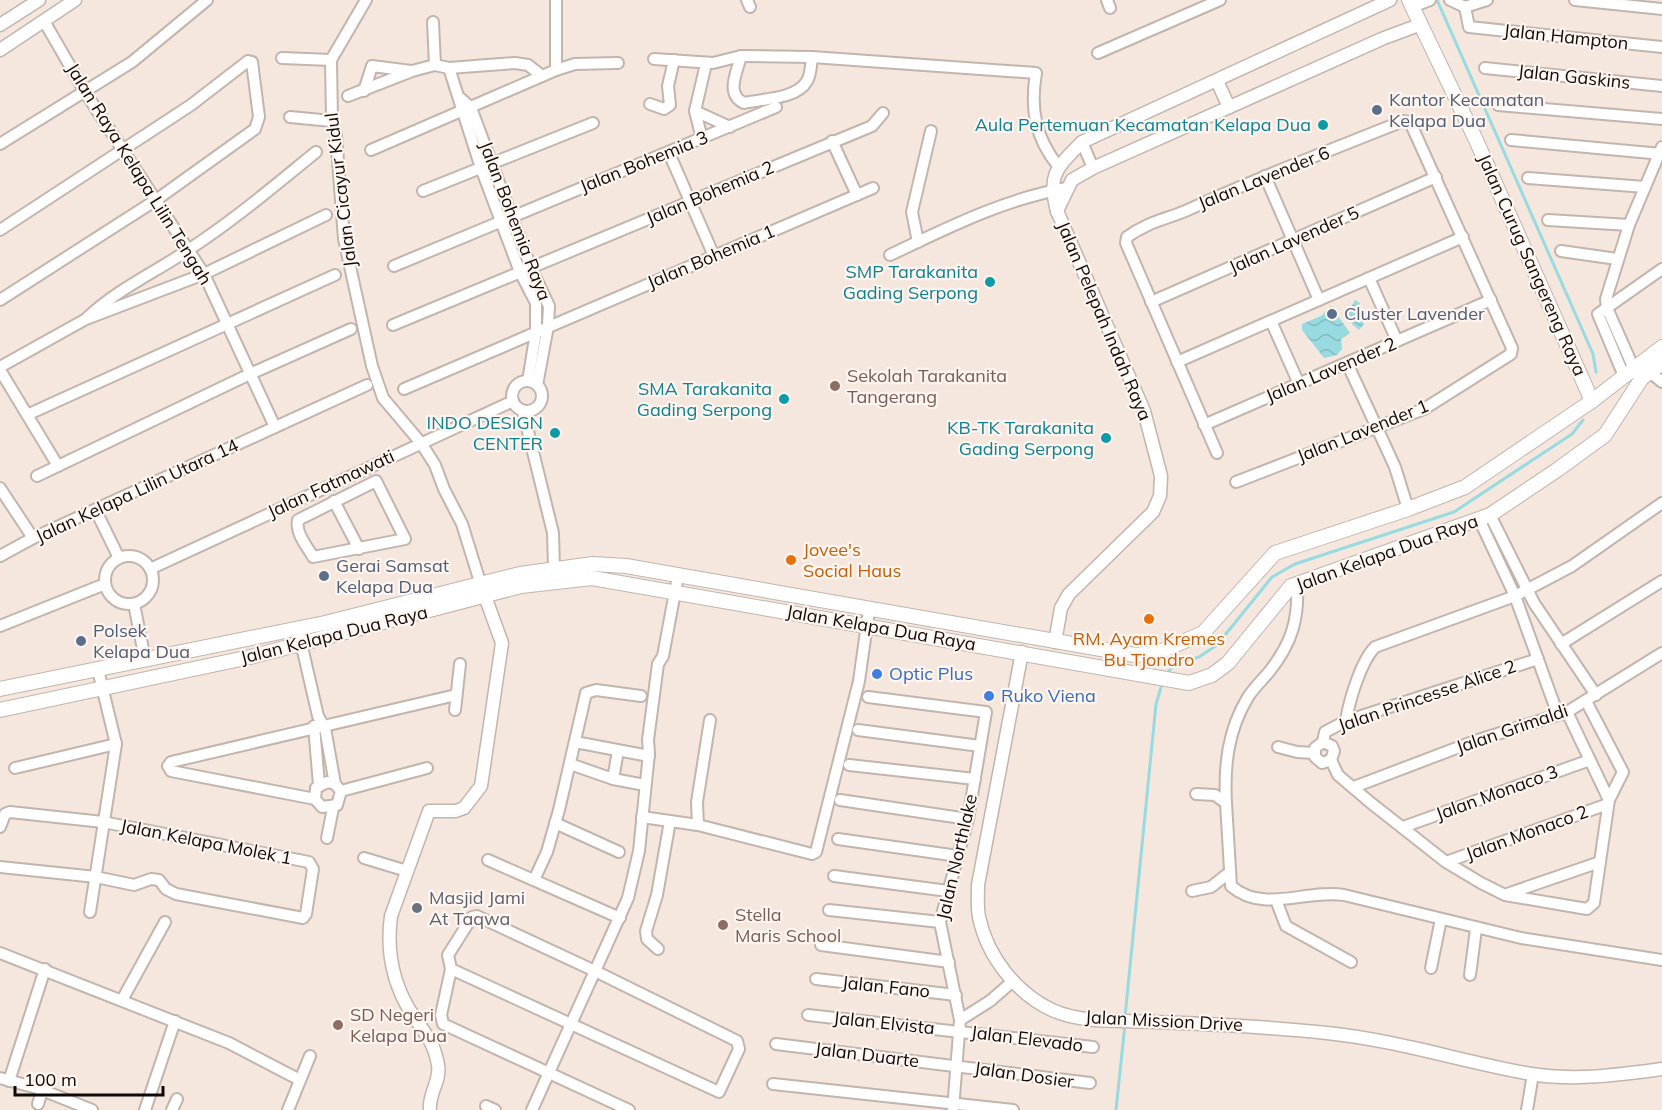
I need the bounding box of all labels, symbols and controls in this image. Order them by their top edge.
street label: Jalan Hampton [1503,19,1630,54]
street label: Jalan Raya Kelapa Lilin Tengah [61,59,217,289]
street label: Jalan Gaskins [1517,59,1631,94]
place label: Kantor Kecamatan Kelapa Dua [1389,88,1544,132]
marker: Kantor Kecamatan Kelapa Dua [1370,103,1384,117]
street label: Jalan Cicayur Kidul [320,111,361,269]
place label: Aula Pertemuan Kecamatan Kelapa Dua [975,113,1311,136]
marker: Aula Pertemuan Kecamatan Kelapa Dua [1316,118,1330,132]
street label: Jalan Bohemia 3 [576,125,711,198]
street label: Jalan Bohemia Raya [474,138,556,304]
street label: Jalan Lavender 6 [1195,141,1333,214]
street label: Jalan Curug Sangereng Raya [1473,150,1592,379]
street label: Jalan Bohemia 2 [643,155,777,230]
street label: Jalan Lavender 5 [1225,200,1363,279]
street label: Jalan Pelepah Indah Raya [1052,218,1157,424]
street label: Jalan Bohemia 1 [644,219,778,294]
place label: SMP Tarakanita Gading Serpong [843,260,978,304]
marker: SMP Tarakanita Gading Serpong [983,275,997,289]
place label: Cluster Lavender [1344,302,1485,325]
marker: Cluster Lavender [1325,307,1339,321]
street label: Jalan Lavender 2 [1262,332,1400,407]
place label: Sekolah Tarakanita Tangerang [847,364,1007,408]
place label: SMA Tarakanita Gading Serpong [637,377,772,421]
marker: Sekolah Tarakanita Tangerang [828,379,842,393]
marker: SMA Tarakanita Gading Serpong [777,392,791,406]
street label: Jalan Lavender 1 [1294,394,1432,467]
place label: INDO DESIGN CENTER [427,411,543,455]
place label: KB-TK Tarakanita Gading Serpong [947,416,1094,460]
marker: INDO DESIGN CENTER [548,426,562,440]
marker: KB-TK Tarakanita Gading Serpong [1099,431,1113,445]
street label: Jalan Kelapa Lilin Utara 14 [32,433,242,548]
street label: Jalan Fatmawati [264,444,398,523]
street label: Jalan Kelapa Dua Raya [1293,509,1481,596]
place label: Jovee's Social Haus [803,538,901,582]
marker: Jovee's Social Haus [784,553,798,567]
place label: Gerai Samsat Kelapa Dua [336,554,449,598]
marker: Gerai Samsat Kelapa Dua [317,569,331,583]
street label: Jalan Kelapa Dua Raya [238,600,430,669]
street label: Jalan Kelapa Dua Raya [785,600,978,656]
marker: RM. Ayam Kremes Bu Tjondro [1142,612,1156,626]
place label: Polsek Kelapa Dua [93,619,190,663]
place label: RM. Ayam Kremes Bu Tjondro [1073,627,1225,671]
marker: Polsek Kelapa Dua [74,634,88,648]
street label: Jalan Princesse Alice 2 [1335,654,1519,737]
place label: Optic Plus [889,662,973,685]
marker: Optic Plus [870,667,884,681]
place label: Ruko Viena [1001,684,1096,707]
marker: Ruko Viena [982,689,996,703]
street label: Jalan Grimaldi [1453,699,1571,758]
street label: Jalan Monaco 3 [1432,760,1561,825]
street label: Jalan Northlake [931,792,982,922]
street label: Jalan Monaco 2 [1462,800,1591,865]
street label: Jalan Kelapa Molek 1 [118,814,294,869]
place label: Masjid Jami At Taqwa [429,886,525,930]
marker: Masjid Jami At Taqwa [410,901,424,915]
place label: Stella Maris School [735,903,841,947]
marker: Stella Maris School [716,918,730,932]
street label: Jalan Fano [841,970,931,1003]
place label: SD Negeri Kelapa Dua [350,1003,447,1047]
street label: Jalan Mission Drive [1085,1005,1243,1036]
street label: Jalan Elvista [832,1006,936,1039]
marker: SD Negeri Kelapa Dua [331,1018,345,1032]
street label: Jalan Elevado [970,1020,1084,1057]
street label: Jalan Duarte [814,1037,920,1072]
street label: Jalan Dosier [973,1056,1076,1093]
scale bar [15,1059,164,1097]
text: 100 m [24,1068,77,1091]

